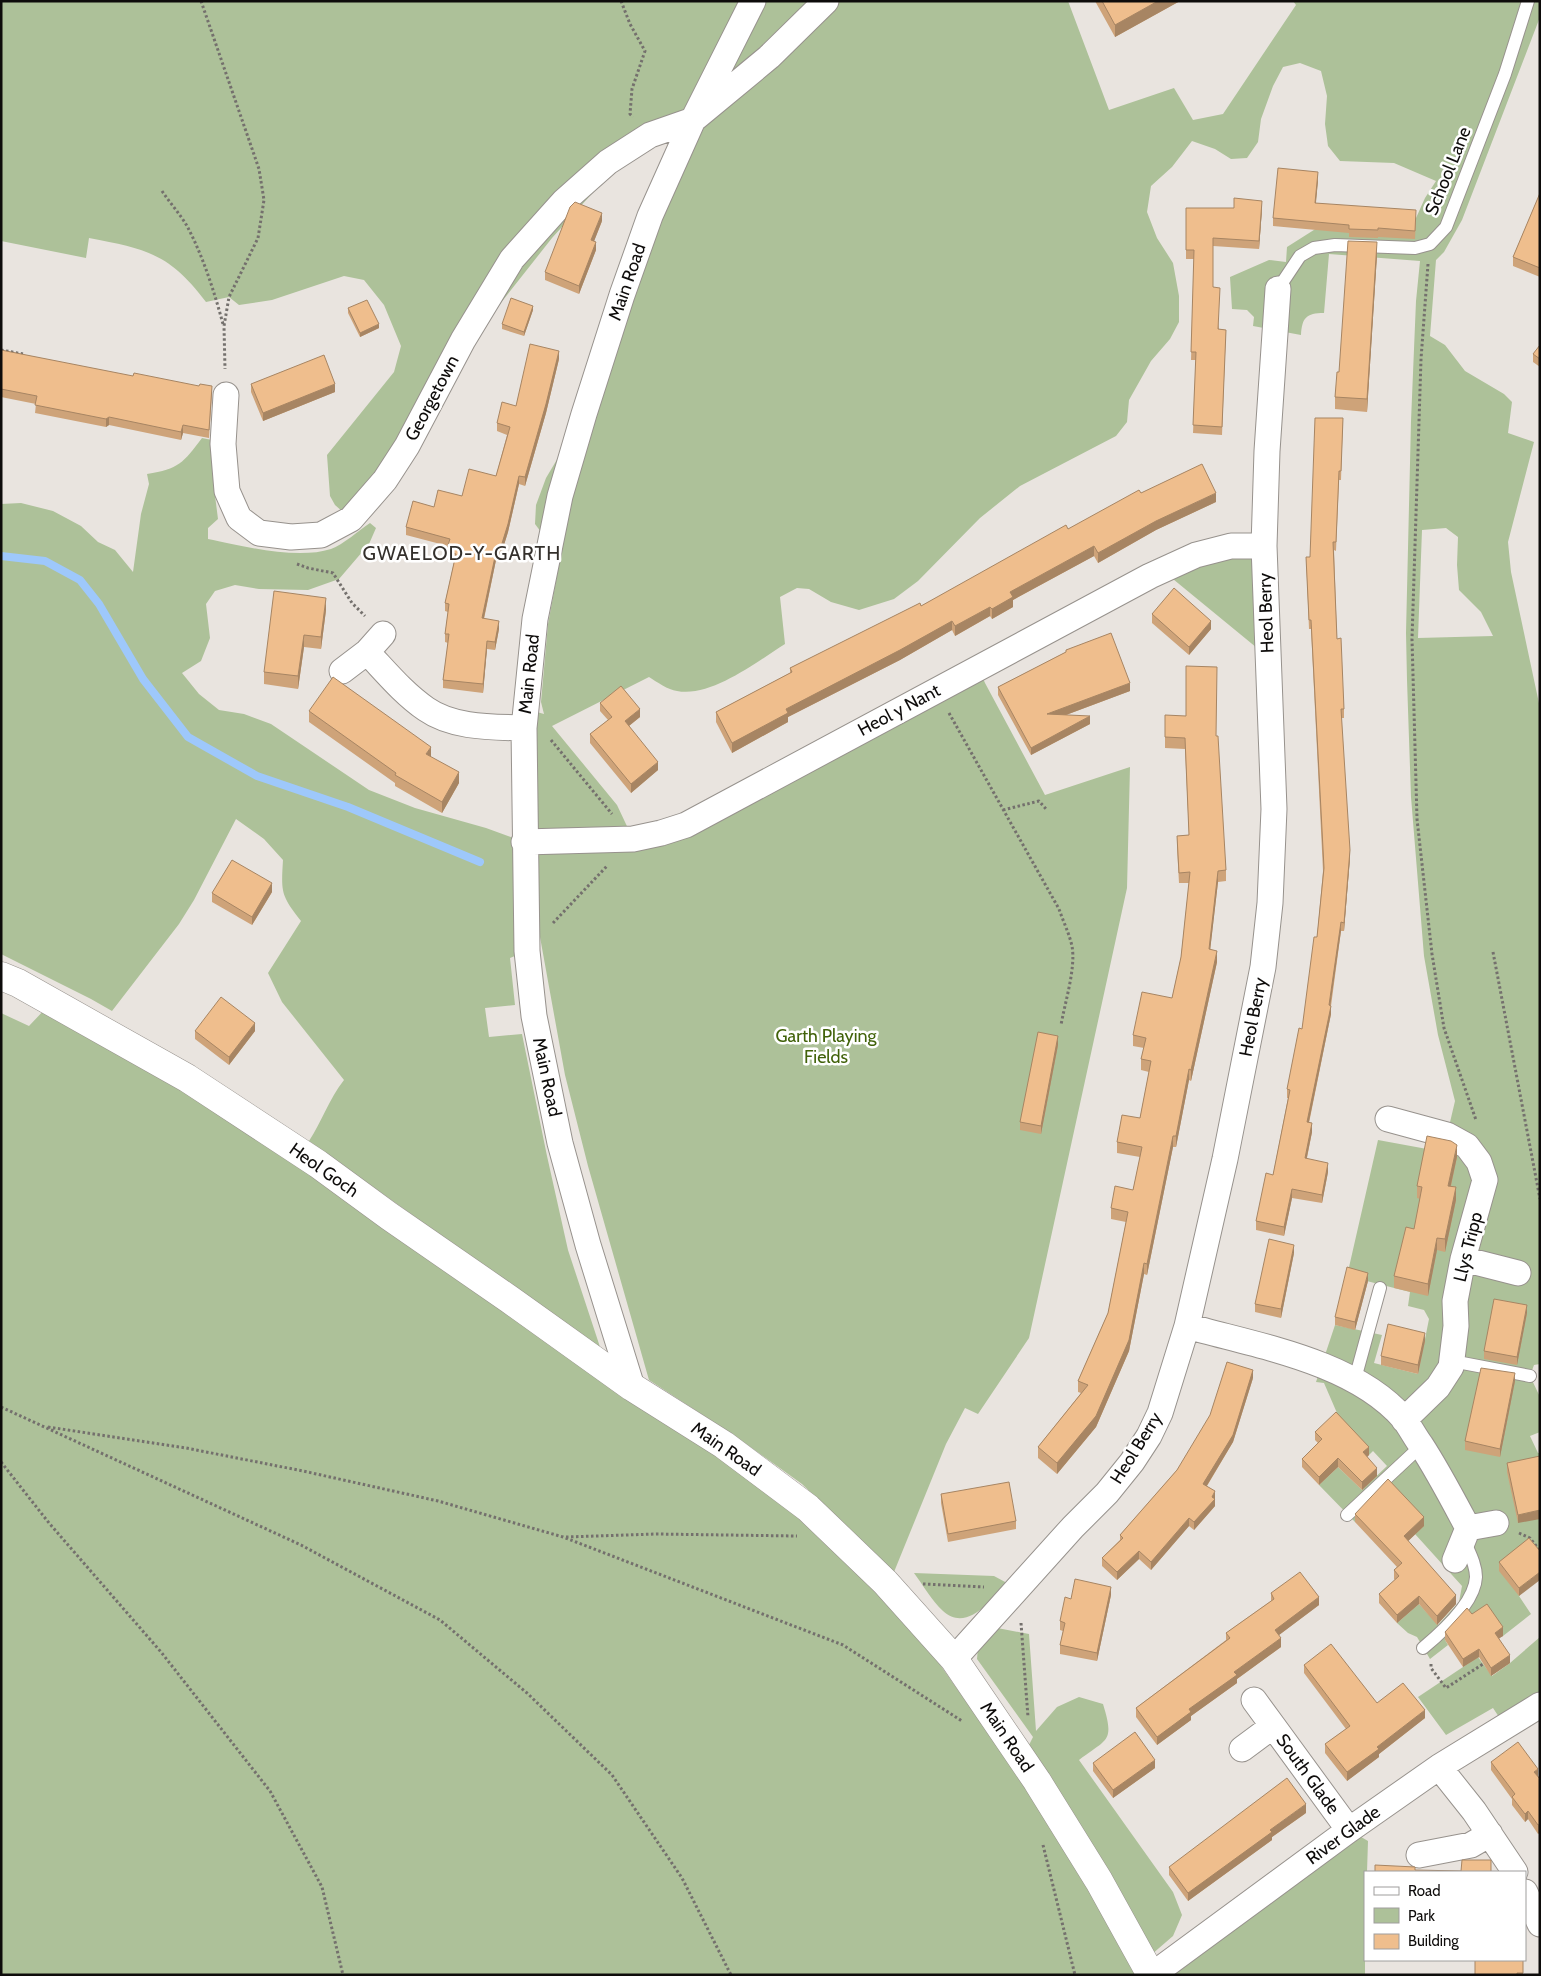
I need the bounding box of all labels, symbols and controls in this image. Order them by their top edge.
street label: School Lane [1420,124,1476,218]
street label: Main Road [604,241,650,323]
street label: Georgetown [400,351,464,445]
district label: GWAELOD-Y-GARTH [363,541,561,565]
street label: Heol Berry [1254,572,1278,654]
street label: Main Road [514,633,544,715]
street label: Heol y Nant [854,679,944,741]
street label: Heol Berry [1235,975,1271,1059]
park label: Garth Playing Fields [776,1025,878,1068]
street label: Main Road [528,1036,566,1118]
street label: Heol Goch [285,1138,363,1202]
street label: Llys Tripp [1449,1210,1487,1284]
street label: Heol Berry [1105,1408,1167,1488]
street label: Main Road [687,1417,765,1481]
street label: Main Road [975,1698,1039,1776]
street label: South Glade [1272,1730,1344,1818]
street label: River Glade [1302,1801,1384,1869]
legend [1364,1871,1526,1961]
text: Road [1408,1882,1441,1900]
text: Park [1408,1907,1435,1925]
text: Building [1408,1932,1459,1950]

